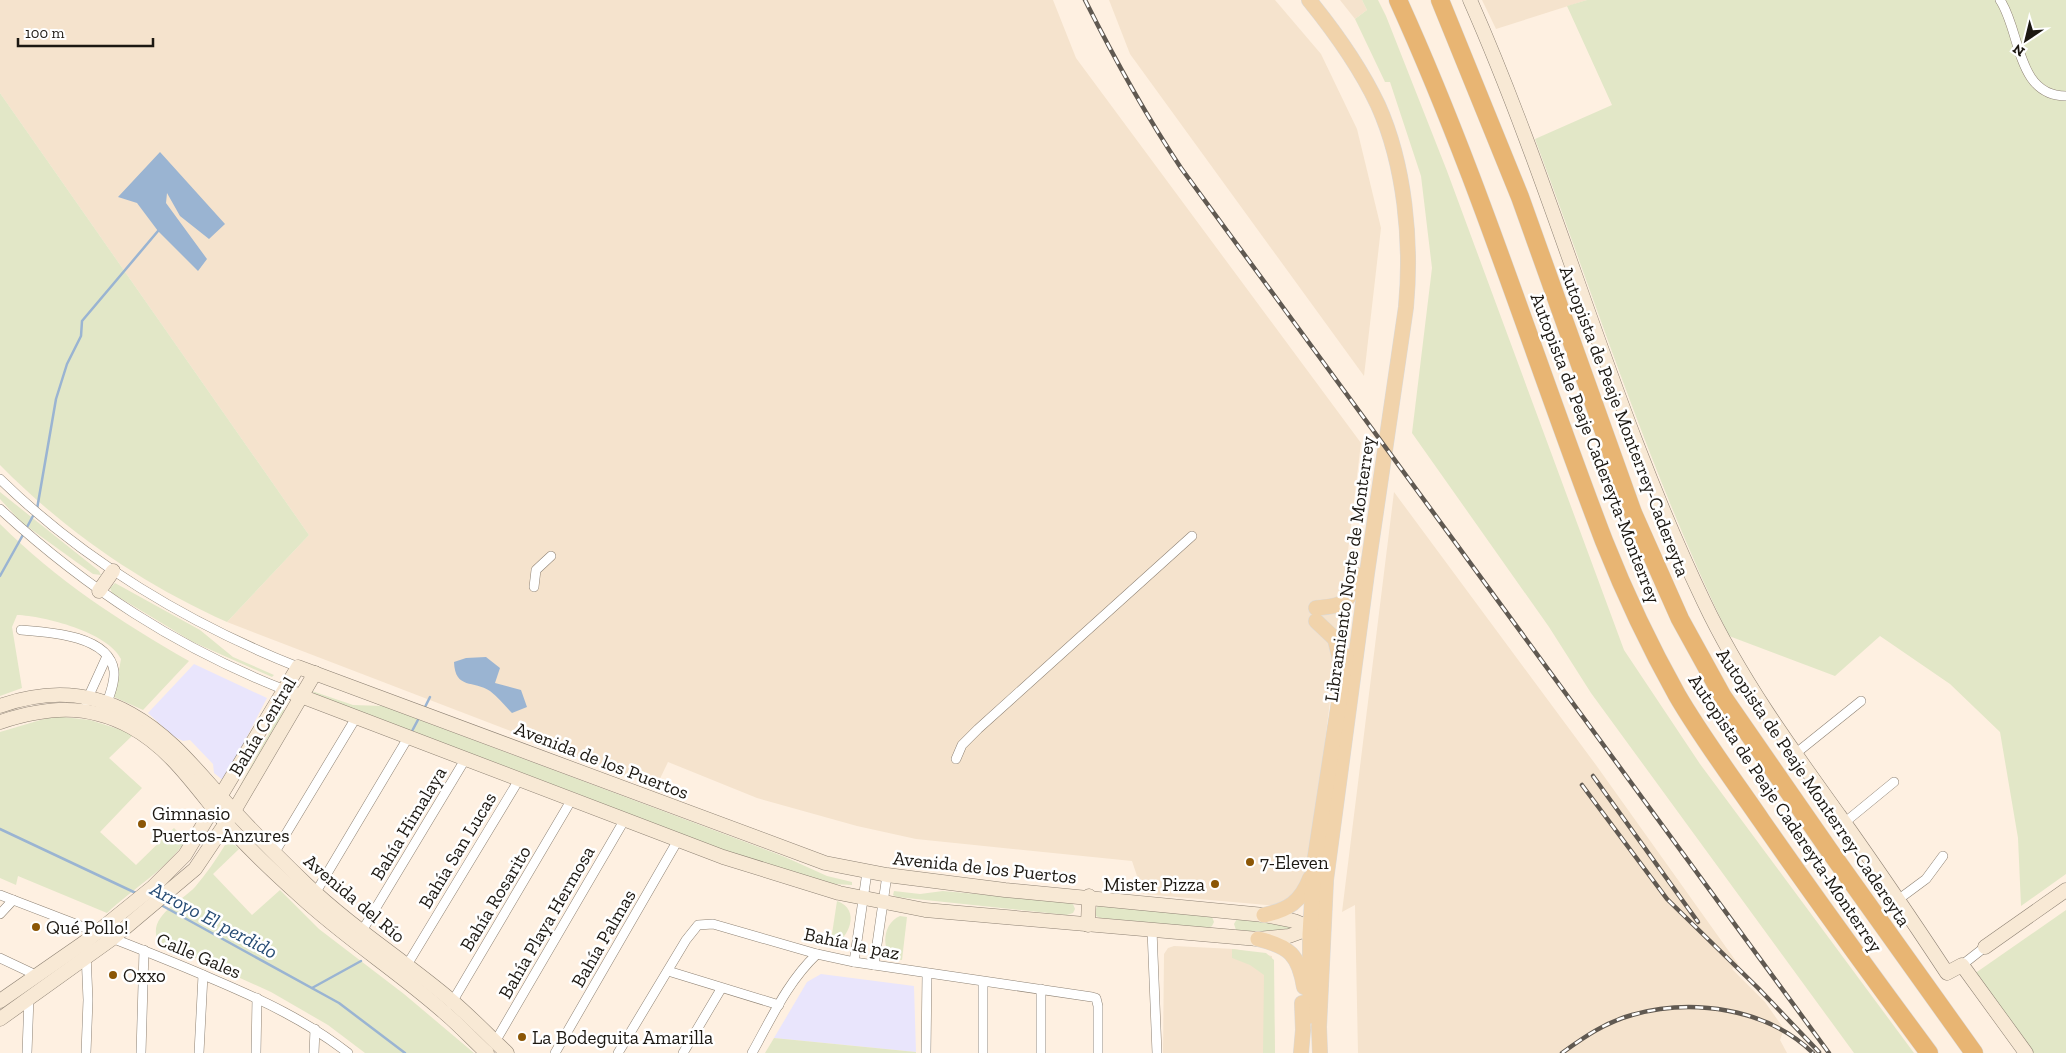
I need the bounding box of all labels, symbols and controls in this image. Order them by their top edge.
scale bar [18,15,152,47]
north arrow [2001,15,2051,65]
text: 100 m [25,24,64,42]
text: N [2009,40,2028,60]
street label: Autopista de Peaje Monterrey-Cadereyta [1554,263,1695,580]
street label: Autopista de Peaje Cadereyta-Monterrey [1526,290,1666,607]
street label: Libramiento Norte de Monterrey [1319,434,1380,703]
street label: Autopista de Peaje Monterrey-Cadereyta [1711,644,1916,931]
street label: Autopista de Peaje Cadereyta-Monterrey [1684,670,1888,957]
street label: Bahía Central [224,673,301,780]
street label: Avenida de los Puertos [512,717,692,804]
street label: Bahía Himalaya [366,762,451,884]
street label: Bahía San Lucas [414,788,501,913]
place label: Gimnasio Puertos-Anzures [152,802,290,847]
marker: Gimnasio Puertos-Anzures [136,818,148,830]
street label: Bahía Rosarito [455,841,536,955]
street label: Bahía Playa Hermosa [493,842,600,1003]
street label: Avenida de los Puertos [892,846,1078,889]
street label: Avenida del Río [299,849,410,948]
place label: 7-Eleven [1260,851,1329,874]
marker: 7-Eleven [1244,856,1256,868]
place label: Mister Pizza [1104,873,1205,896]
water label: Arroyo El perdido [145,876,282,964]
marker: Mister Pizza [1209,878,1221,890]
street label: Bahía Palmas [566,885,641,991]
place label: Qué Pollo! [46,916,129,939]
marker: Qué Pollo! [30,921,42,933]
street label: Bahía la paz [802,922,902,965]
street label: Calle Gales [153,927,244,984]
place label: Oxxo [123,964,166,987]
marker: Oxxo [107,969,119,981]
place label: La Bodeguita Amarilla [532,1026,713,1049]
marker: La Bodeguita Amarilla [516,1031,528,1043]

